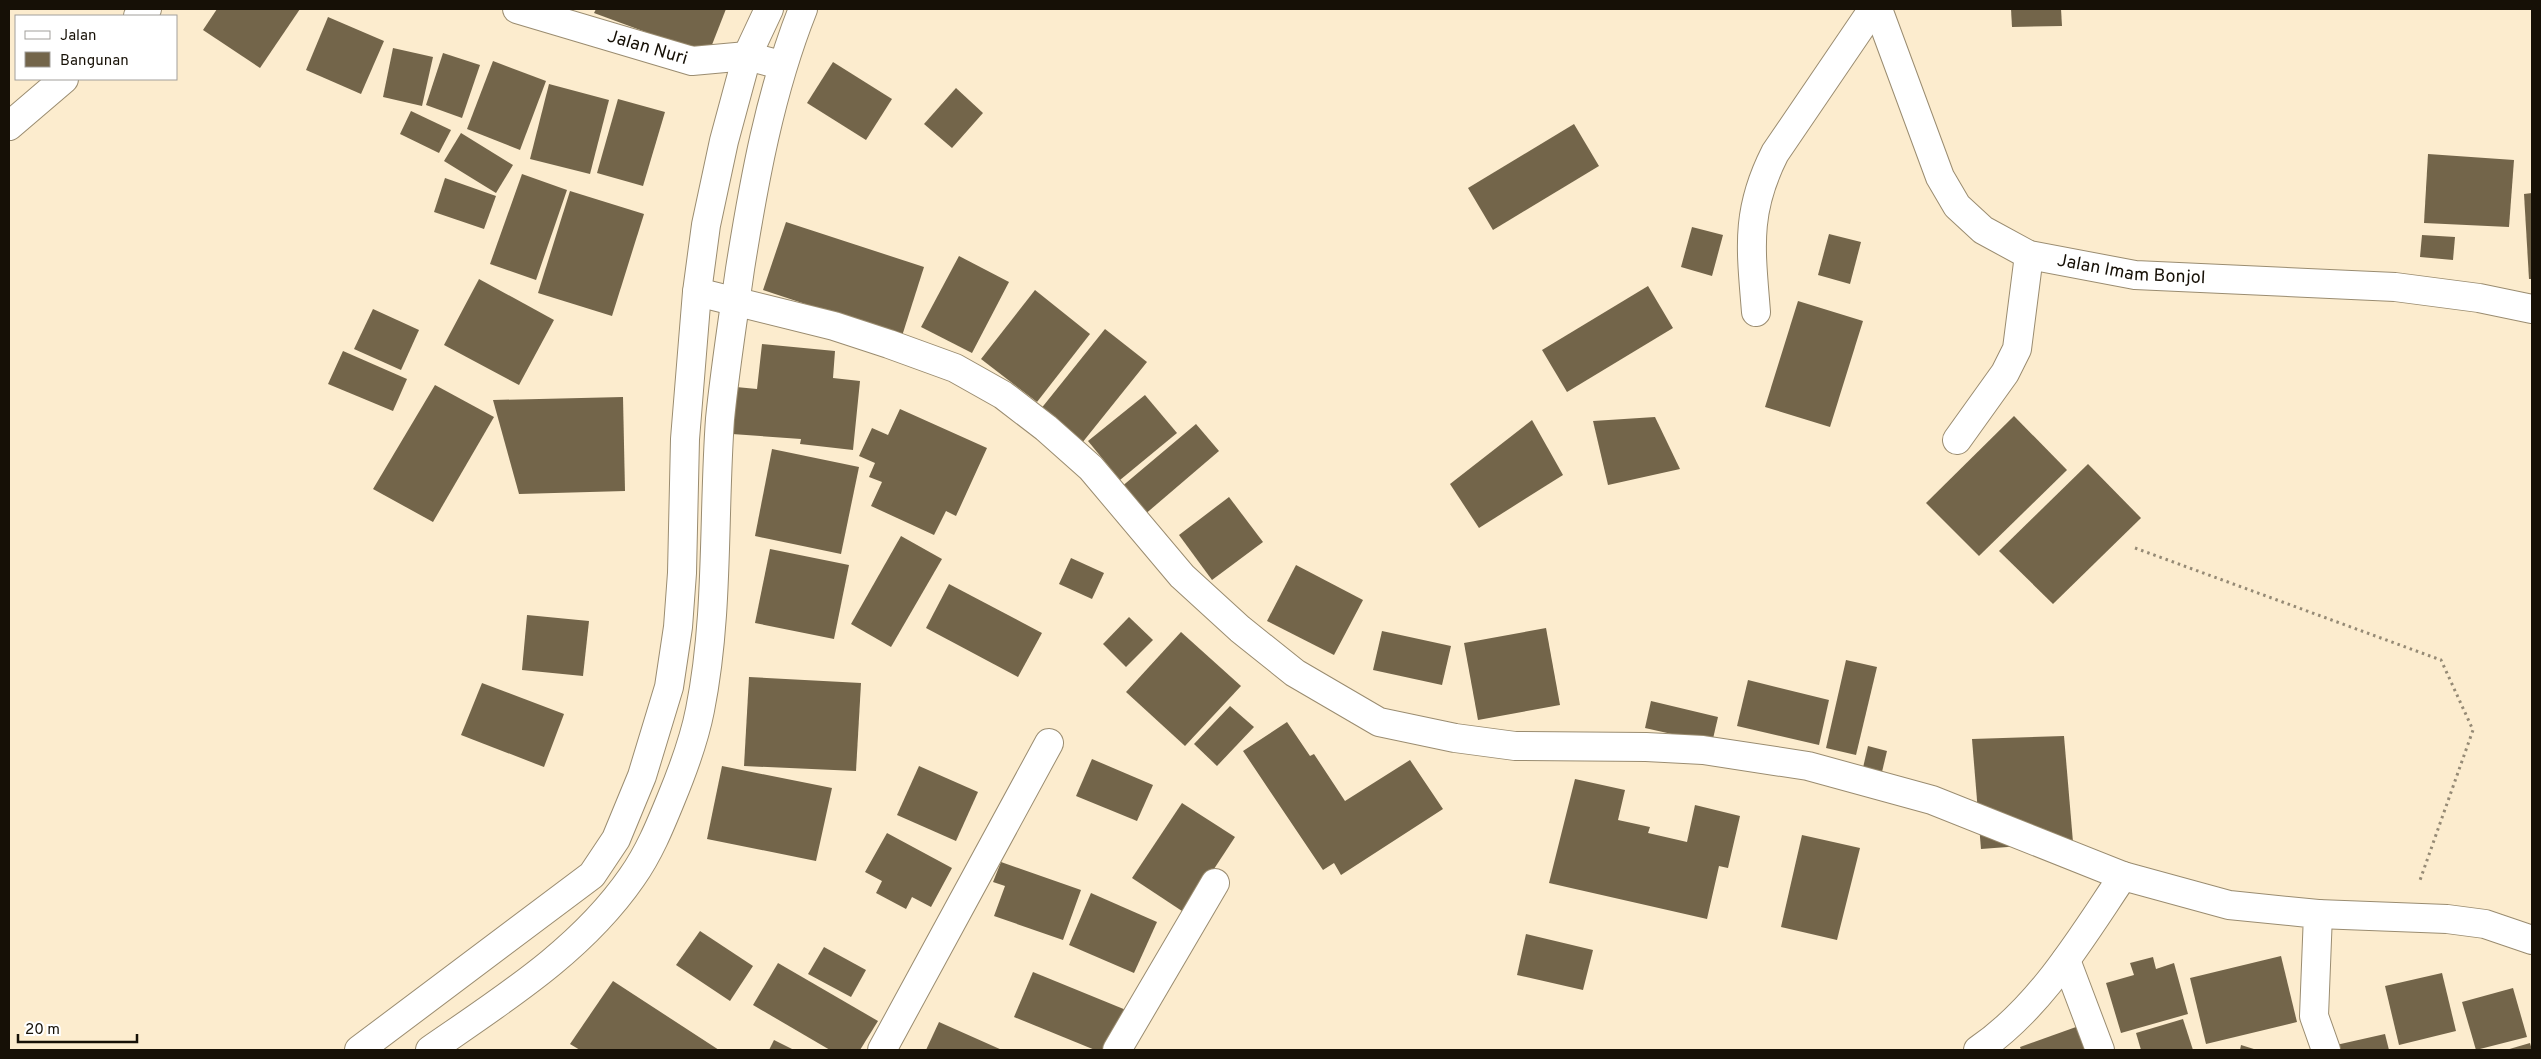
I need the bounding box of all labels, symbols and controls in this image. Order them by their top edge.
legend [15,15,178,80]
street label: Jalan Nuri [604,25,690,71]
text: Jalan [60,27,97,46]
text: Bangunan [60,52,129,71]
street label: Jalan Imam Bonjol [2055,249,2206,290]
scale bar [18,1012,136,1044]
text: 20 m [25,1021,60,1040]

